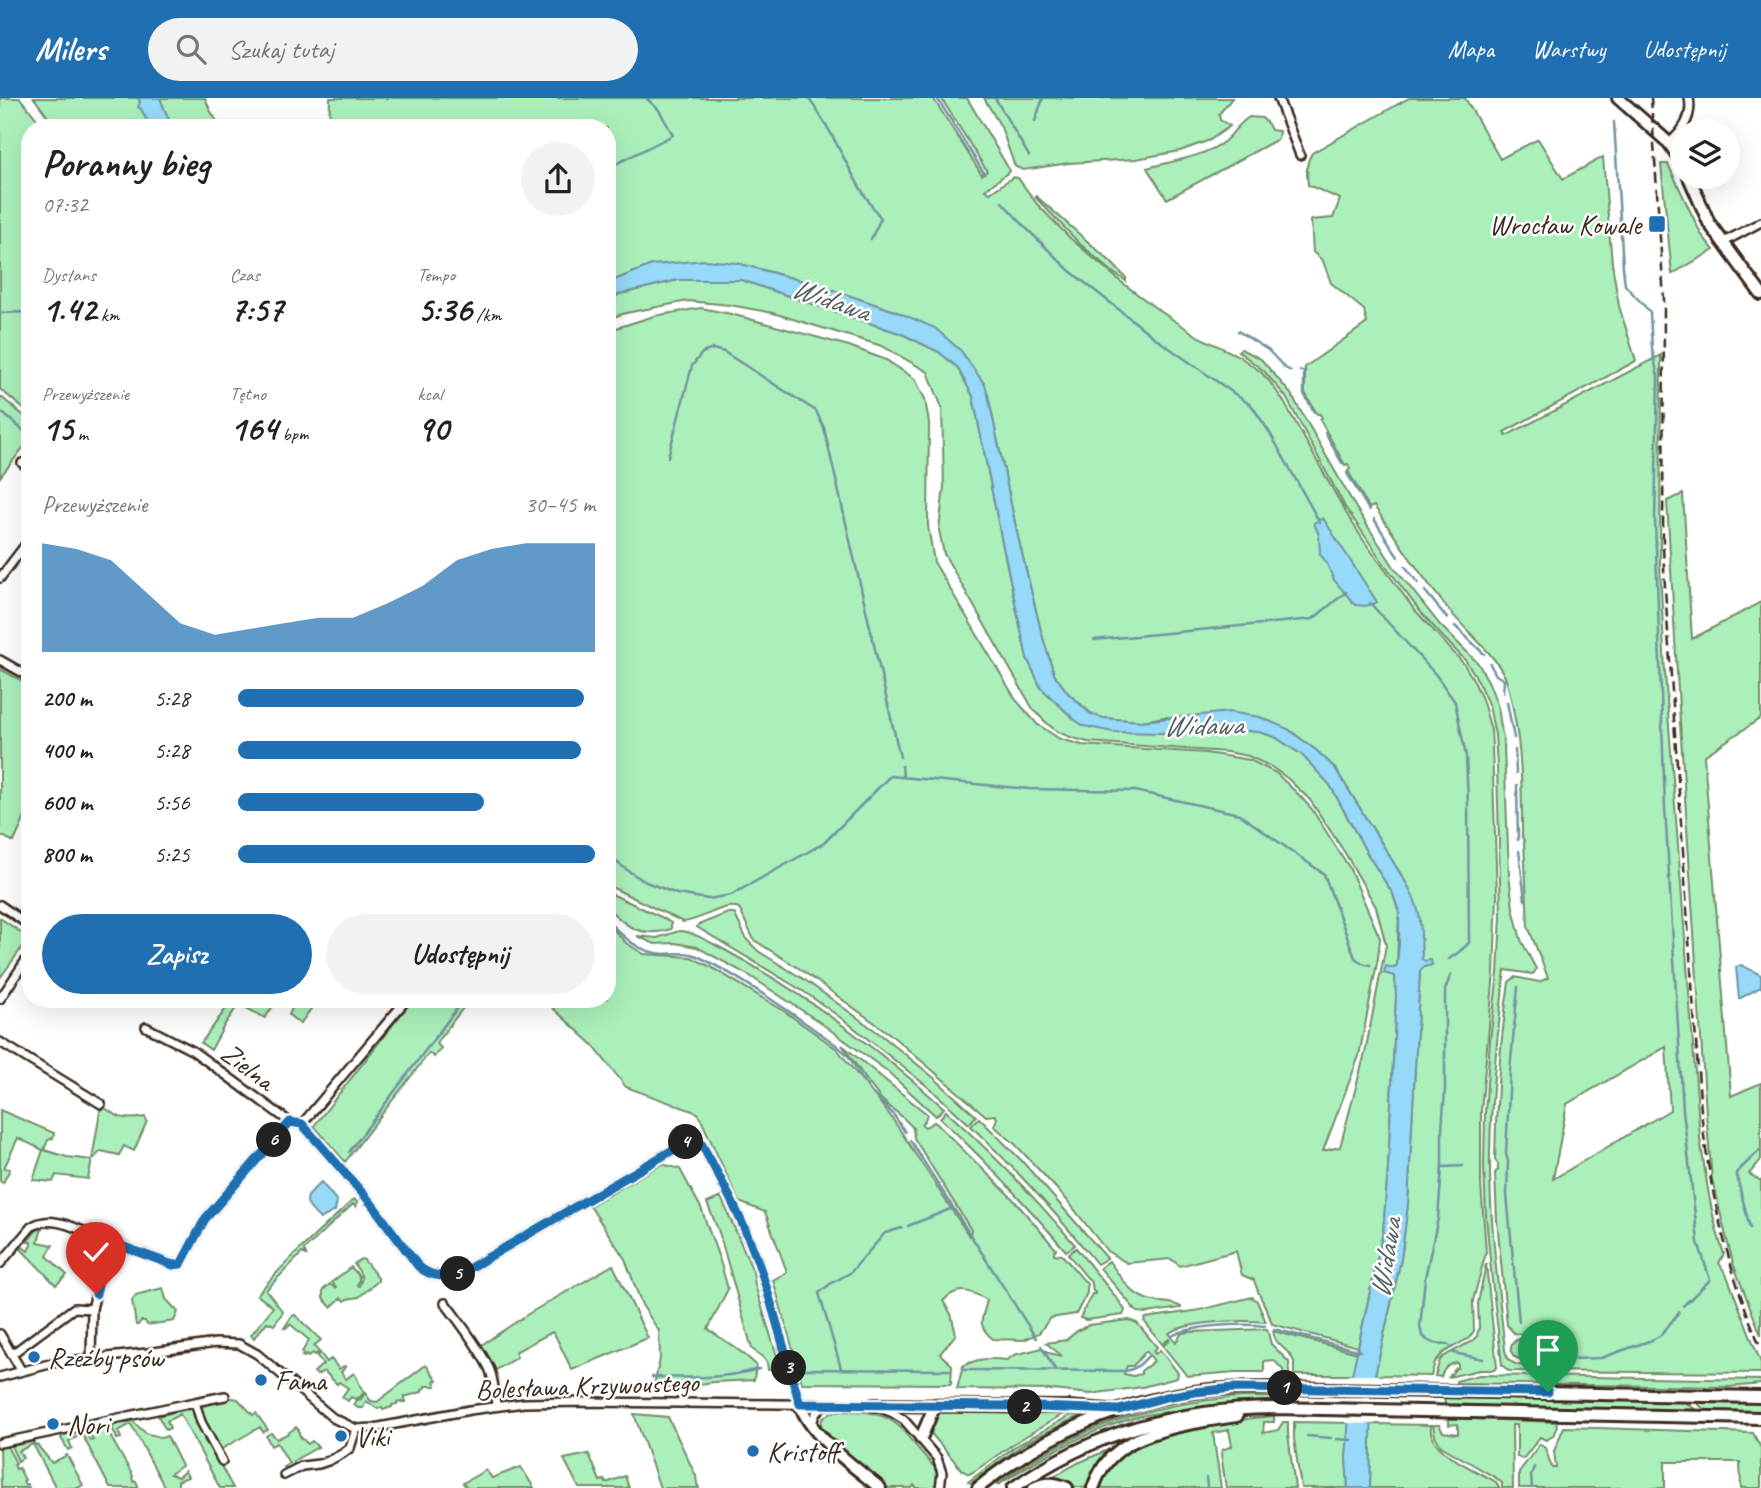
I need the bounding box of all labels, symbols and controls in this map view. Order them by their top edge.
search box [148,18,638,81]
text: Milers [35,28,106,70]
icon: search [172,30,210,68]
text: Szukaj tutaj [228,33,334,66]
text: Mapa [1448,34,1494,64]
text: Warstwy [1532,34,1605,64]
text: Udostępnij [1643,34,1726,64]
map controls [1670,119,1740,189]
button: layers [1670,119,1740,189]
text: Poranny bieg [42,140,210,187]
button: share [521,142,595,216]
text: 07:32 [42,190,88,219]
place label: Wrocław Kowale [1489,207,1643,242]
marker: Wrocław Kowale [1647,214,1667,234]
text: Dystans [42,263,96,287]
text: Czas [230,263,260,287]
text: Tempo [417,263,455,287]
water label: Widawa [787,268,878,331]
text: 1.42 [42,287,96,332]
text: 7:57 [230,287,283,332]
text: 5:36 [417,287,472,332]
text: km [96,303,119,327]
text: /km [472,303,501,327]
text: Przewyższenie [42,382,129,406]
text: Tętno [230,382,266,406]
text: kcal [417,382,442,406]
text: 15 [42,406,73,451]
text: 164 [230,406,278,451]
text: 90 [417,406,448,451]
text: m [73,422,88,446]
text: bpm [278,422,308,446]
text: Przewyższenie [42,490,147,519]
text: 30–45 m [525,490,595,519]
text: 200 m [42,684,92,713]
text: 5:28 [154,684,190,713]
water label: Widawa [1163,705,1247,745]
text: 400 m [42,736,92,765]
text: 5:28 [154,736,190,765]
text: 600 m [42,788,92,817]
text: 5:56 [154,788,190,817]
text: 800 m [42,840,92,869]
text: 5:25 [154,840,190,869]
button: Zapisz [42,914,312,994]
button: Udostępnij [326,914,595,994]
street label: Zielna [214,1035,283,1099]
pin: 6 [256,1122,292,1158]
pin: 4 [668,1124,704,1160]
text: 6 [269,1127,278,1151]
text: 4 [681,1129,690,1153]
water label: Widawa [1360,1212,1411,1300]
pin [66,1222,126,1294]
icon: check [77,1233,115,1271]
pin: 5 [440,1256,476,1292]
text: 5 [453,1261,462,1285]
pin [1518,1320,1578,1392]
icon: arrive [1529,1331,1567,1369]
place label: Rzeźby psów [48,1340,166,1375]
marker: Rzeźby psów [26,1349,42,1365]
pin: 3 [772,1350,806,1386]
text: 3 [784,1355,793,1379]
place label: Fama [275,1363,328,1398]
street label: Bolesława Krzywoustego [475,1364,701,1407]
pin: 1 [1268,1370,1302,1406]
marker: Fama [253,1372,269,1388]
text: 1 [1280,1375,1289,1399]
pin: 2 [1007,1390,1042,1424]
text: 2 [1020,1394,1029,1418]
place label: Nori [67,1407,113,1442]
marker: Nori [45,1416,61,1432]
place label: Viki [355,1419,393,1454]
marker: Viki [333,1428,349,1444]
place label: Kristoff [767,1434,845,1469]
marker: Kristoff [745,1443,761,1459]

